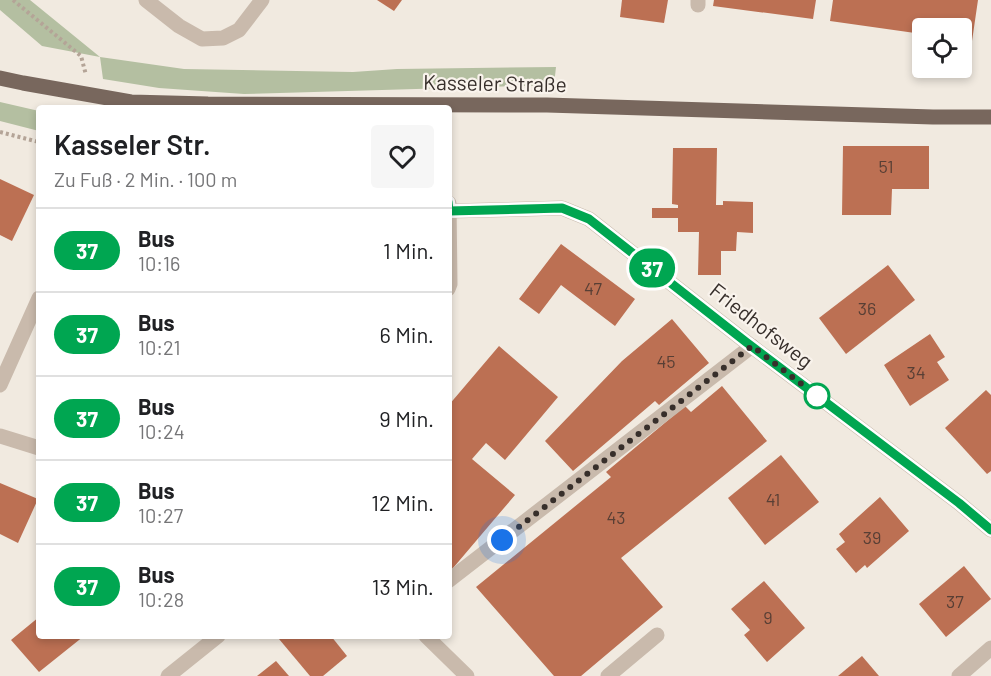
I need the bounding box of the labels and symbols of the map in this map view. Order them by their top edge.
street label: Kasseler Straße [423,69,567,96]
house number: 51 [878,155,894,177]
line badge: 37 [625,248,679,288]
house number: 47 [584,277,602,299]
street label: Friedhofsweg [706,277,818,373]
house number: 36 [858,297,876,319]
house number: 45 [656,350,676,372]
house number: 34 [906,361,926,383]
unlabelled marker [804,383,830,409]
house number: 41 [766,488,780,510]
house number: 43 [606,506,626,528]
your location [487,525,517,555]
house number: 39 [863,526,881,548]
house number: 37 [946,590,964,612]
house number: 9 [763,606,773,628]

